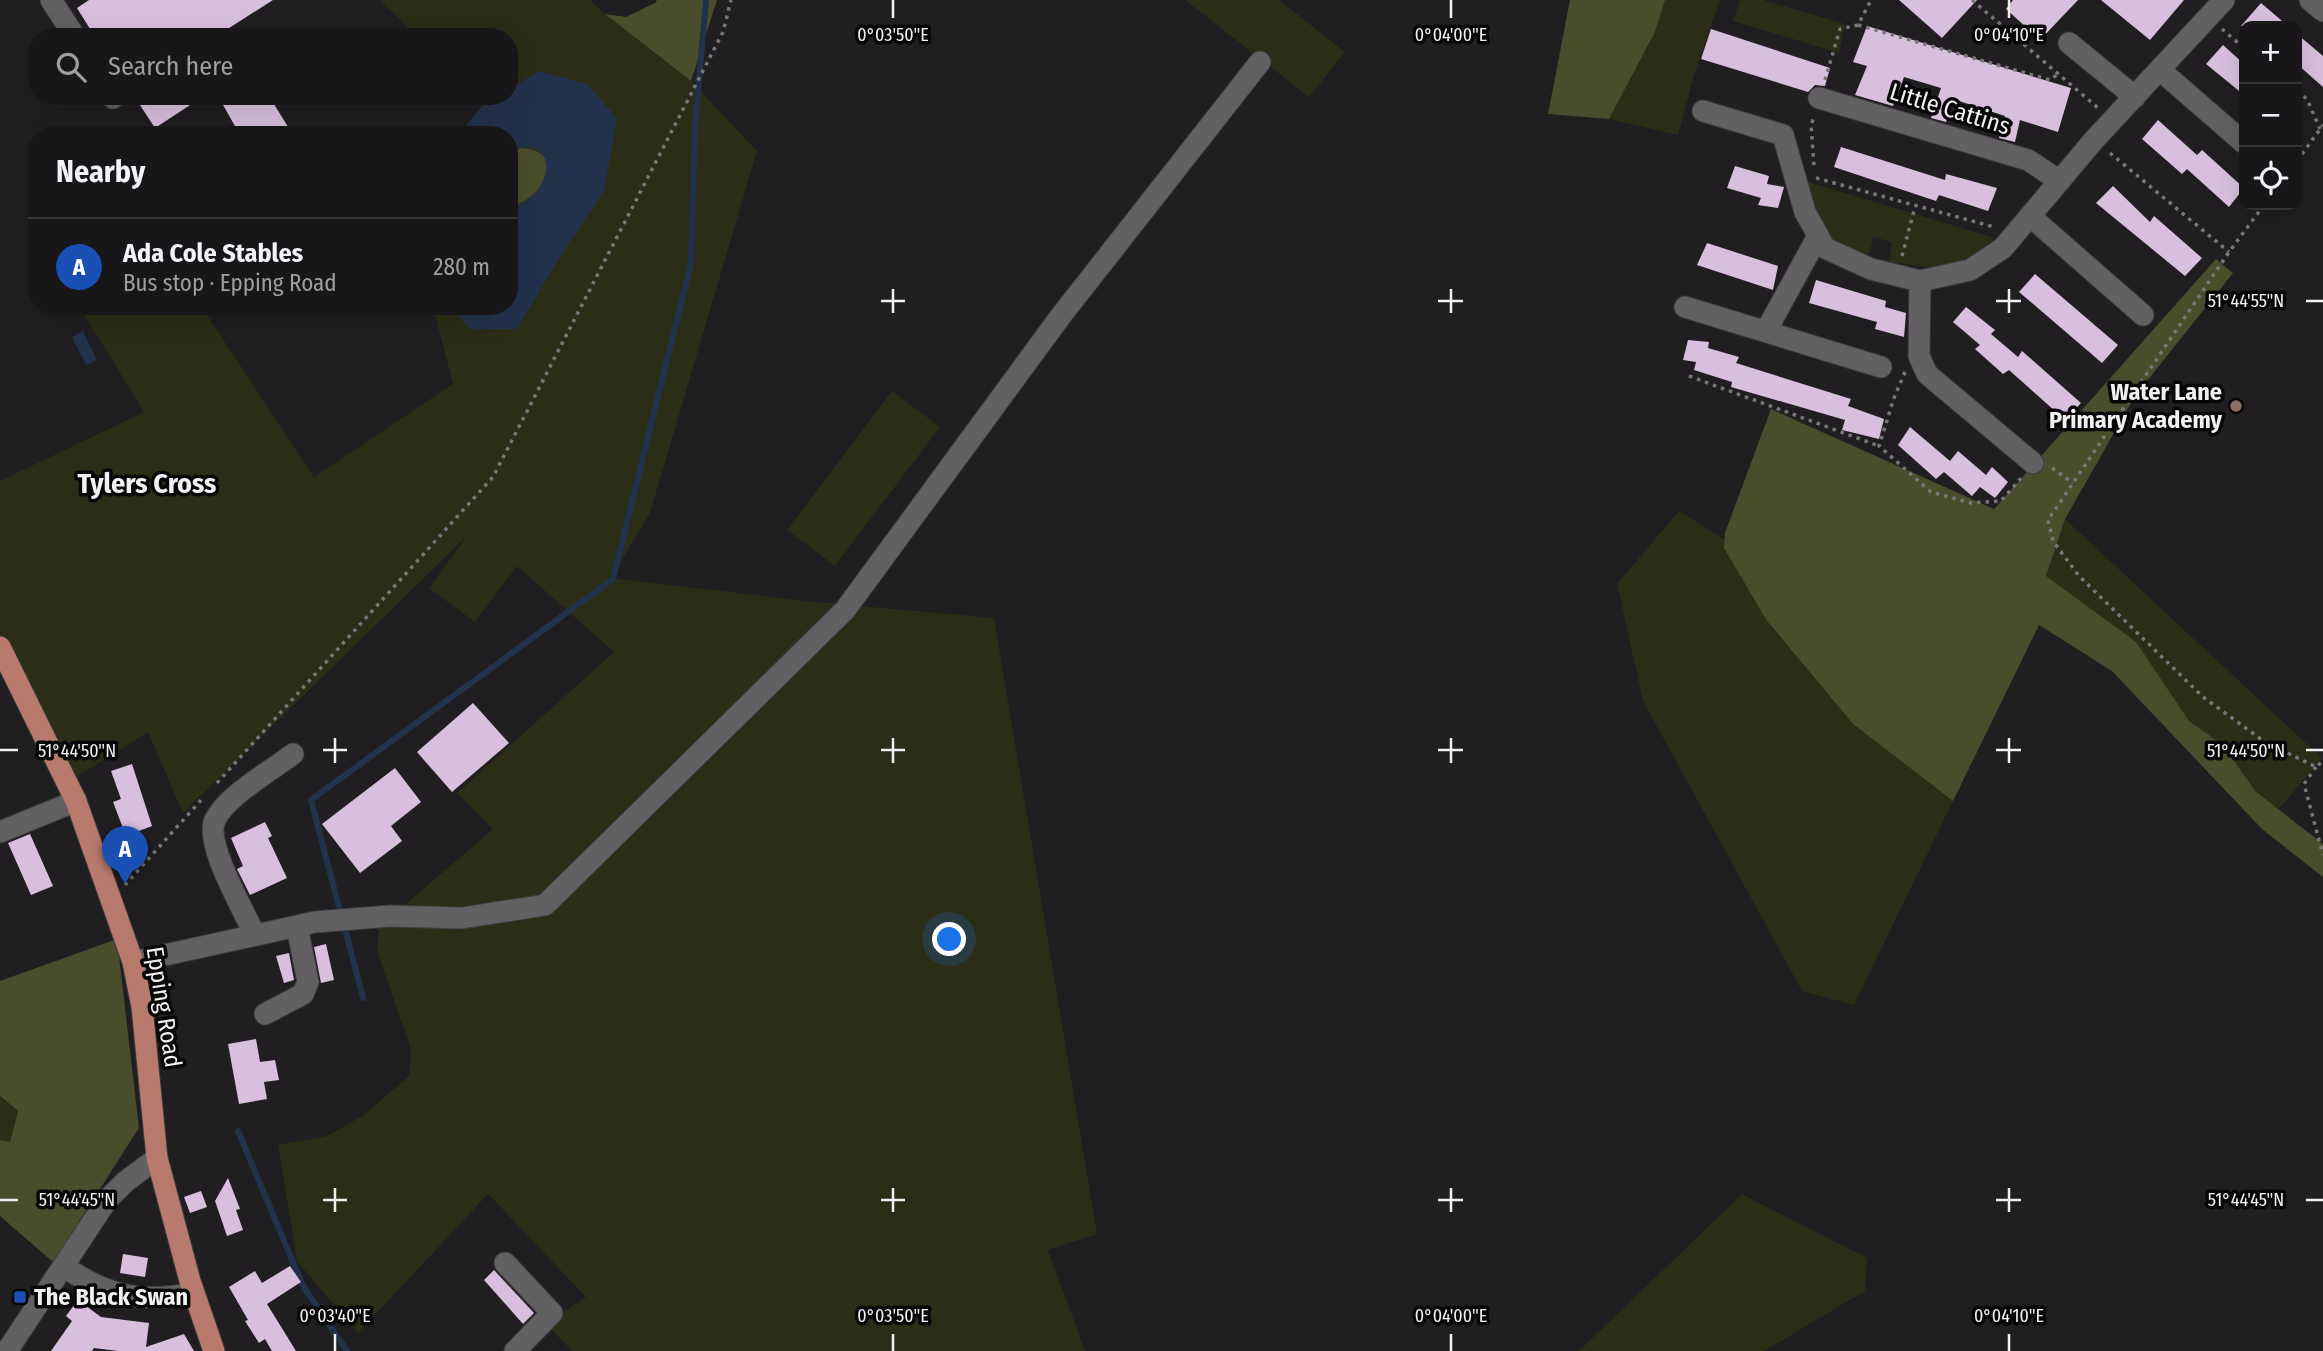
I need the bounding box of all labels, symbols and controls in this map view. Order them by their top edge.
map controls [2239,21,2302,210]
button: + [2239,21,2302,84]
text: 0°03'50"E [857,24,929,46]
text: 0°04'00"E [1415,24,1487,46]
text: 0°04'10"E [1974,24,2044,46]
search box [28,28,518,105]
icon: search [52,48,90,86]
text: Search here [108,51,233,82]
street label: Little Cattins [1887,77,2013,141]
button: − [2239,84,2302,147]
button: locate [2239,147,2302,210]
text: Nearby [56,154,145,190]
text: Ada Cole Stables [123,238,303,269]
text: A [73,253,85,281]
text: 280 m [433,253,490,281]
text: Bus stop · Epping Road [123,269,337,297]
text: 51°44'55"N [2208,290,2284,312]
place label: Water Lane Primary Academy [2049,378,2223,434]
marker: Water Lane Primary Academy [2228,398,2244,414]
district label: Tylers Cross [78,467,216,500]
text: 51°44'50"N [38,740,116,762]
text: 51°44'50"N [2207,740,2285,762]
pin: A [102,826,148,884]
your location [932,922,966,956]
street label: Epping Road [141,945,187,1069]
text: 51°44'45"N [39,1189,115,1211]
text: 51°44'45"N [2208,1189,2284,1211]
place label: The Black Swan [34,1283,188,1311]
marker: The Black Swan [12,1289,28,1305]
text: 0°03'40"E [299,1305,371,1327]
text: 0°03'50"E [857,1305,929,1327]
text: 0°04'00"E [1415,1305,1487,1327]
text: 0°04'10"E [1974,1305,2044,1327]

